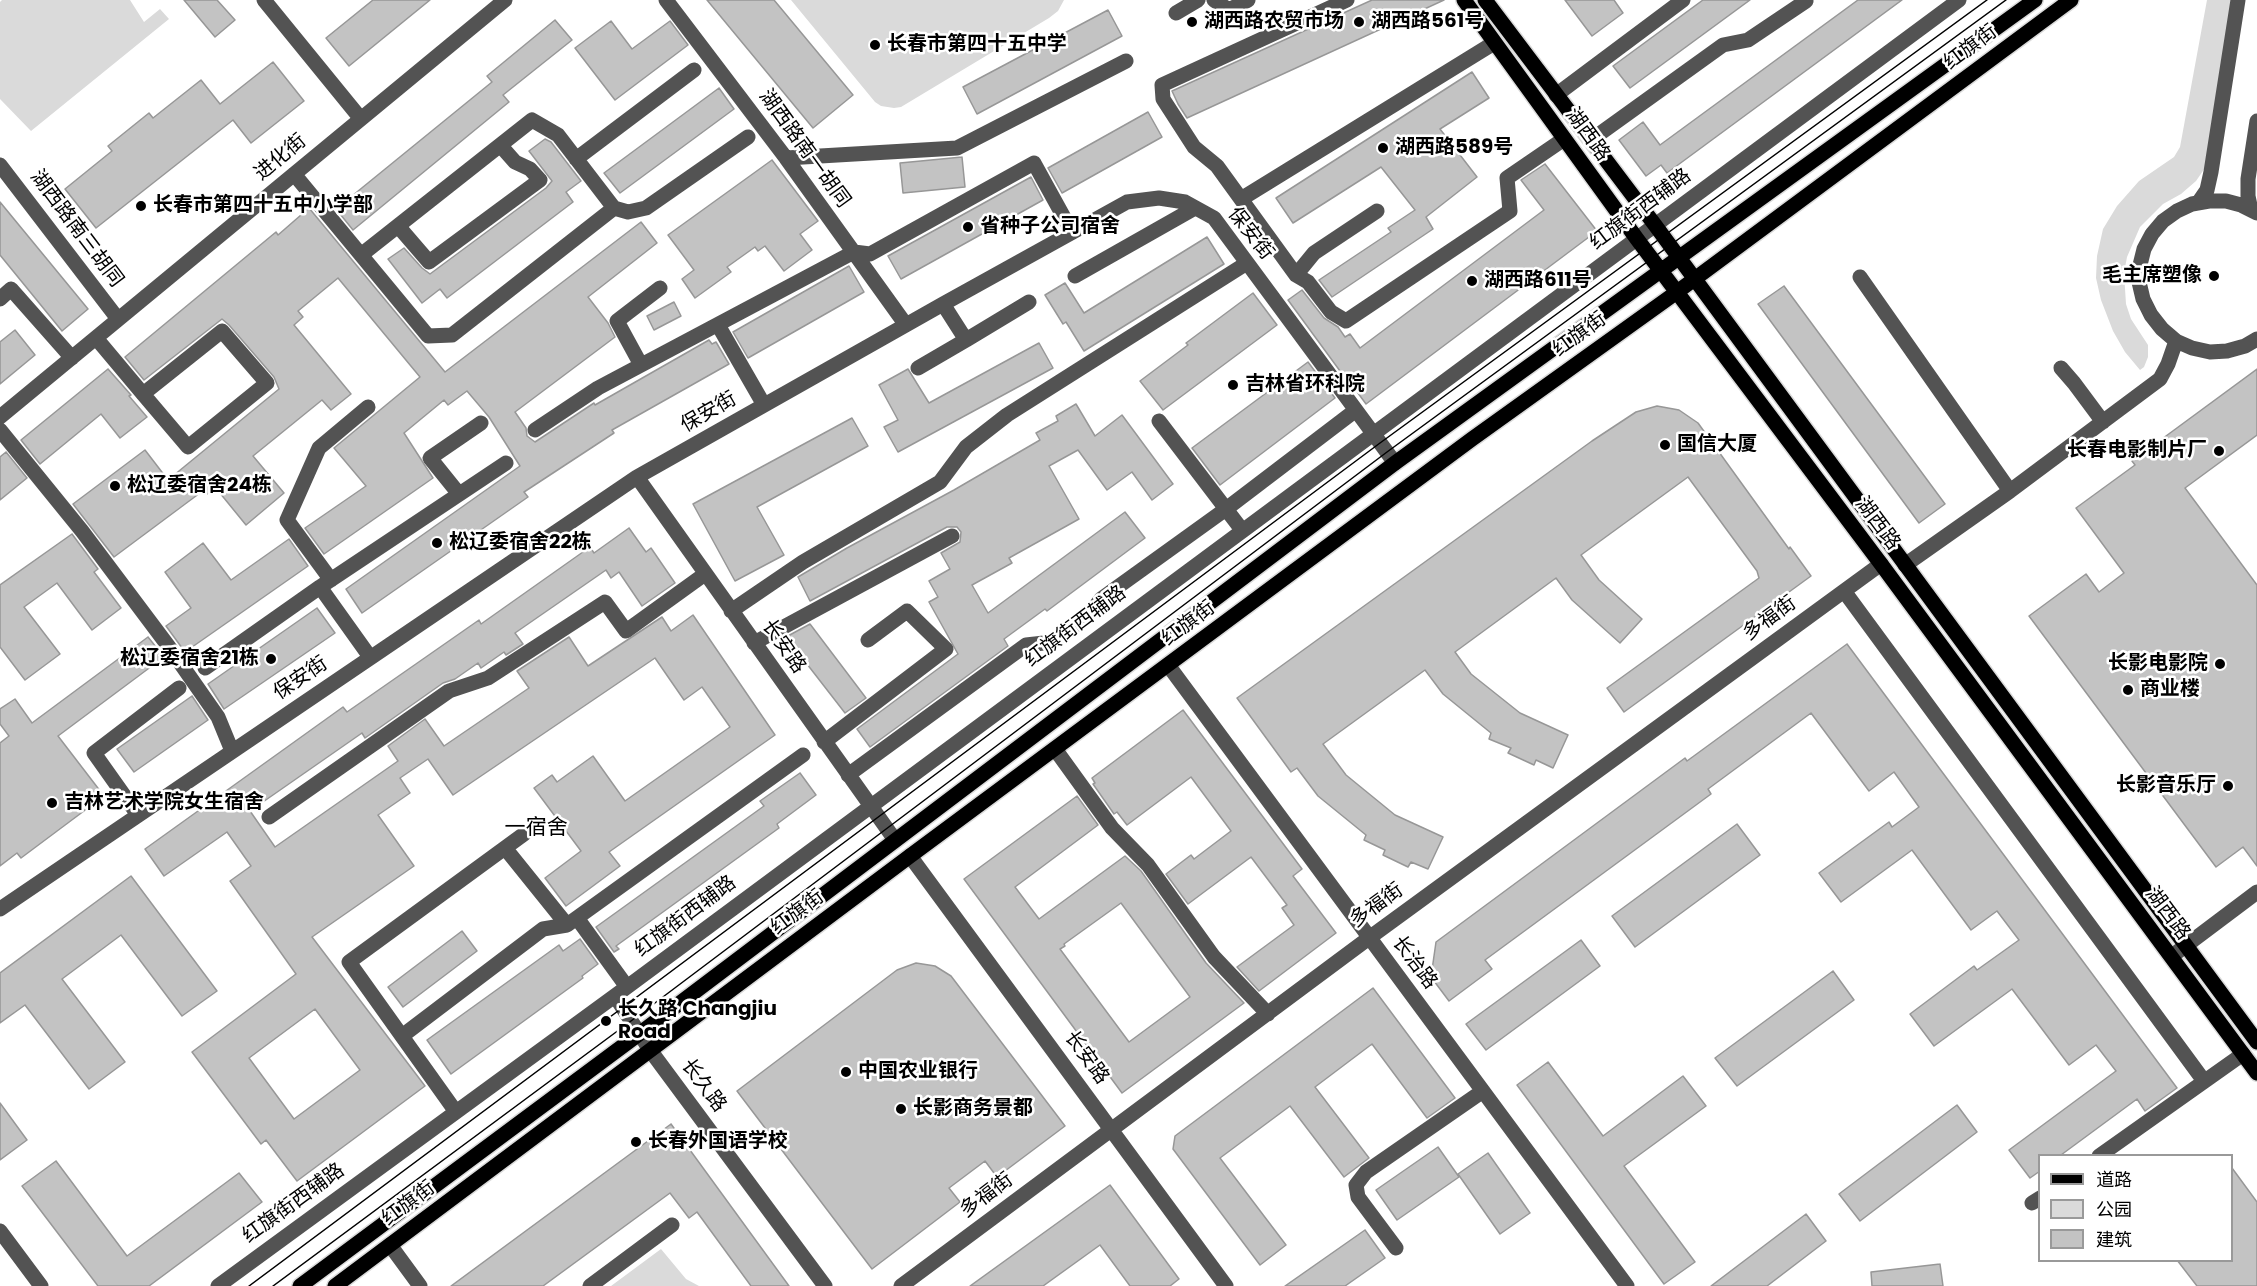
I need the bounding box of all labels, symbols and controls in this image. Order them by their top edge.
place label: 湖西路农贸市场 [1204,10,1344,34]
place label: 湖西路561号 [1371,10,1484,34]
marker: 湖西路农贸市场 [1185,15,1199,29]
marker: 湖西路561号 [1352,15,1366,29]
street label: 红旗街 [1940,20,2002,76]
place label: 长春市第四十五中学 [887,33,1067,57]
marker: 长春市第四十五中学 [868,38,882,52]
street label: 湖西路南一胡同 [753,85,855,213]
street label: 湖西路 [1560,104,1614,166]
street label: 进化街 [250,130,312,186]
place label: 湖西路589号 [1395,136,1513,160]
marker: 湖西路589号 [1376,141,1390,155]
street label: 红旗街西辅路 [1586,164,1696,256]
street label: 湖西路南三胡同 [24,166,128,292]
place label: 长春市第四十五中小学部 [153,194,373,218]
marker: 长春市第四十五中小学部 [134,199,148,213]
street label: 保安街 [1222,203,1278,265]
place label: 省种子公司宿舍 [980,215,1120,239]
marker: 省种子公司宿舍 [961,220,975,234]
place label: 毛主席塑像 [2102,264,2202,288]
place label: 湖西路611号 [1484,269,1592,293]
marker: 毛主席塑像 [2207,269,2221,283]
marker: 湖西路611号 [1465,274,1479,288]
street label: 红旗街 [1549,308,1611,362]
place label: 吉林省环科院 [1245,373,1365,397]
marker: 吉林省环科院 [1226,378,1240,392]
street label: 保安街 [677,388,741,438]
place label: 国信大厦 [1677,433,1757,457]
marker: 国信大厦 [1658,438,1672,452]
place label: 长春电影制片厂 [2067,439,2207,463]
marker: 长春电影制片厂 [2212,444,2226,458]
place label: 松辽委宿舍24栋 [127,474,272,498]
marker: 松辽委宿舍24栋 [108,479,122,493]
street label: 湖西路 [1849,493,1905,555]
place label: 松辽委宿舍22栋 [449,531,592,555]
marker: 松辽委宿舍22栋 [430,536,444,550]
street label: 红旗街西辅路 [1021,581,1131,673]
street label: 多福街 [1739,592,1801,646]
street label: 红旗街 [1158,596,1220,652]
street label: 长安路 [756,616,810,678]
place label: 松辽委宿舍21栋 [120,647,259,671]
marker: 松辽委宿舍21栋 [264,652,278,666]
street label: 保安街 [269,652,333,706]
place label: 长影电影院 [2108,652,2208,676]
marker: 长影电影院 [2213,657,2227,671]
place label: 商业楼 [2140,678,2200,702]
marker: 商业楼 [2121,683,2135,697]
place label: 长影音乐厅 [2116,774,2216,798]
marker: 长影音乐厅 [2221,779,2235,793]
place label: 吉林艺术学院女生宿舍 [64,791,264,815]
marker: 吉林艺术学院女生宿舍 [45,796,59,810]
district label: 一宿舍 [505,816,567,842]
street label: 红旗街西辅路 [631,871,741,963]
street label: 多福街 [1346,879,1408,933]
street label: 湖西路 [2139,883,2195,945]
street label: 红旗街 [767,885,829,941]
street label: 长治路 [1386,932,1442,994]
place label: 长久路 Changjiu Road [618,998,777,1045]
marker: 长久路 Changjiu Road [599,1014,613,1028]
street label: 长安路 [1059,1027,1113,1089]
street label: 长久路 [675,1055,731,1117]
place label: 中国农业银行 [858,1060,978,1084]
marker: 中国农业银行 [839,1065,853,1079]
place label: 长影商务景都 [913,1097,1033,1121]
marker: 长影商务景都 [894,1102,908,1116]
place label: 长春外国语学校 [648,1130,788,1154]
marker: 长春外国语学校 [629,1135,643,1149]
legend [2038,1154,2233,1262]
street label: 红旗街西辅路 [238,1159,350,1249]
text: 道路 [2096,1167,2132,1192]
street label: 多福街 [956,1168,1018,1224]
street label: 红旗街 [378,1176,440,1232]
text: 公园 [2096,1197,2132,1222]
text: 建筑 [2096,1227,2132,1252]

